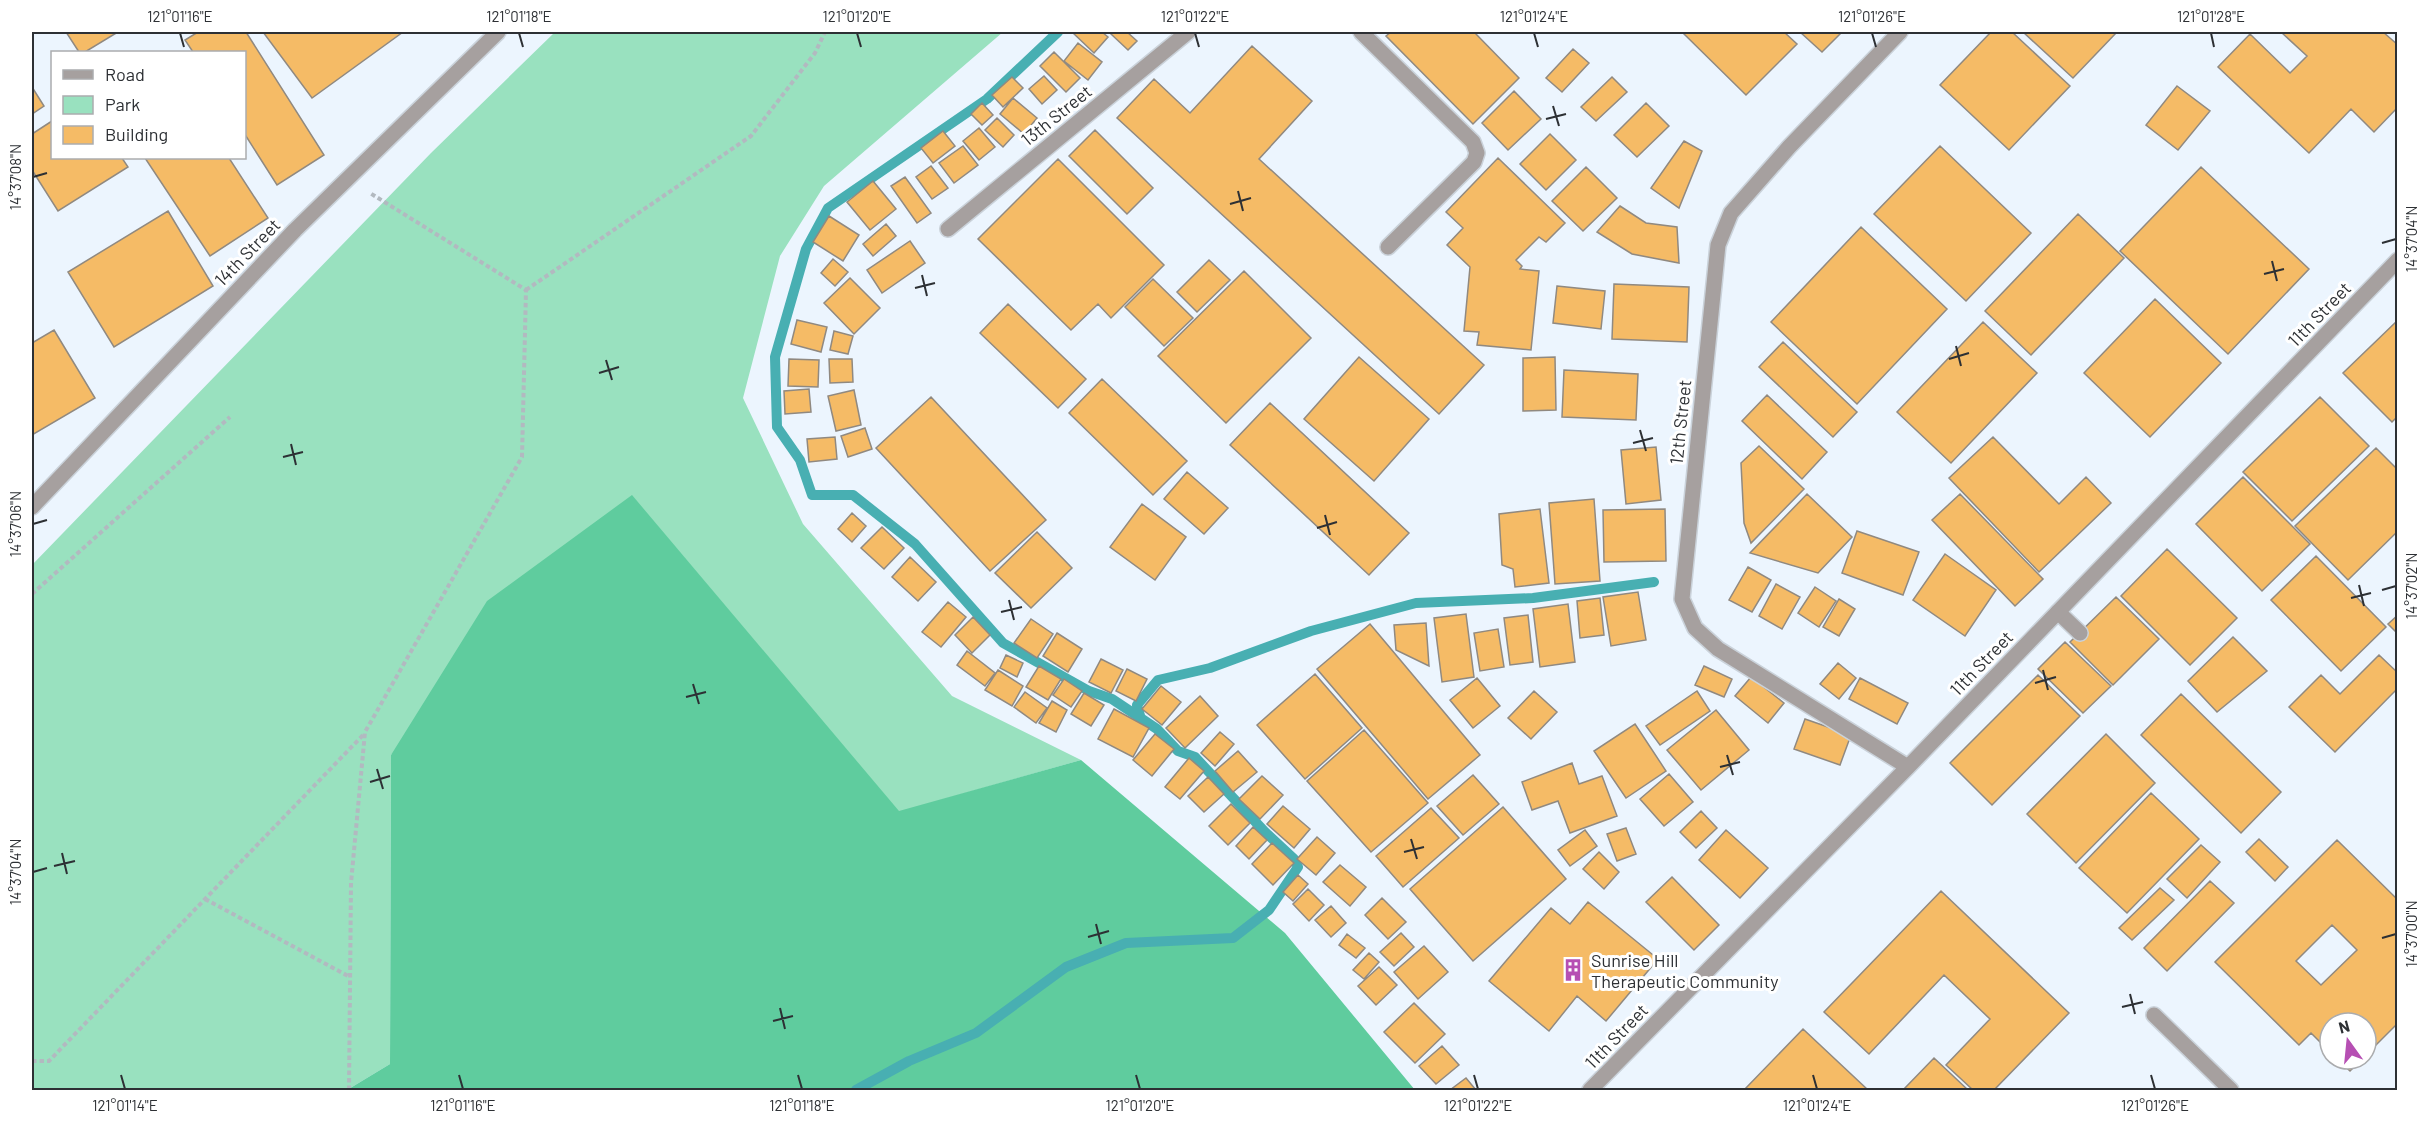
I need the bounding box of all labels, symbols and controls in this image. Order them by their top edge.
text: 121°01'16"E [147,7,213,25]
text: 121°01'18"E [486,7,552,25]
text: 121°01'20"E [823,7,891,25]
text: 121°01'22"E [1161,7,1229,25]
text: 121°01'24"E [1500,7,1568,25]
text: 121°01'26"E [1838,7,1906,25]
text: 121°01'28"E [2177,7,2245,25]
legend [51,51,246,159]
text: Road [105,63,145,85]
street label: 13th Street [1016,80,1096,150]
text: Park [105,93,140,115]
text: Building [105,123,168,145]
text: 14°37'08"N [6,144,24,210]
text: 14°37'04"N [2402,206,2420,272]
street label: 14th Street [209,214,285,290]
street label: 11th Street [2283,277,2355,351]
street label: 12th Street [1665,379,1695,465]
text: 14°37'06"N [6,491,24,557]
text: 14°37'02"N [2402,553,2420,619]
street label: 11th Street [1945,626,2017,700]
text: 14°37'04"N [6,839,24,905]
text: 14°37'00"N [2402,900,2420,968]
place label: Sunrise Hill Therapeutic Community [1591,949,1779,992]
building icon: Sunrise Hill Therapeutic Community [1560,957,1586,983]
street label: 11th Street [1580,999,1652,1073]
north arrow [2318,1011,2378,1071]
text: N [2336,1015,2352,1037]
text: 121°01'14"E [92,1096,158,1114]
text: 121°01'16"E [430,1096,496,1114]
text: 121°01'18"E [769,1096,835,1114]
text: 121°01'20"E [1106,1096,1174,1114]
text: 121°01'22"E [1444,1096,1512,1114]
text: 121°01'24"E [1783,1096,1851,1114]
text: 121°01'26"E [2121,1096,2189,1114]

